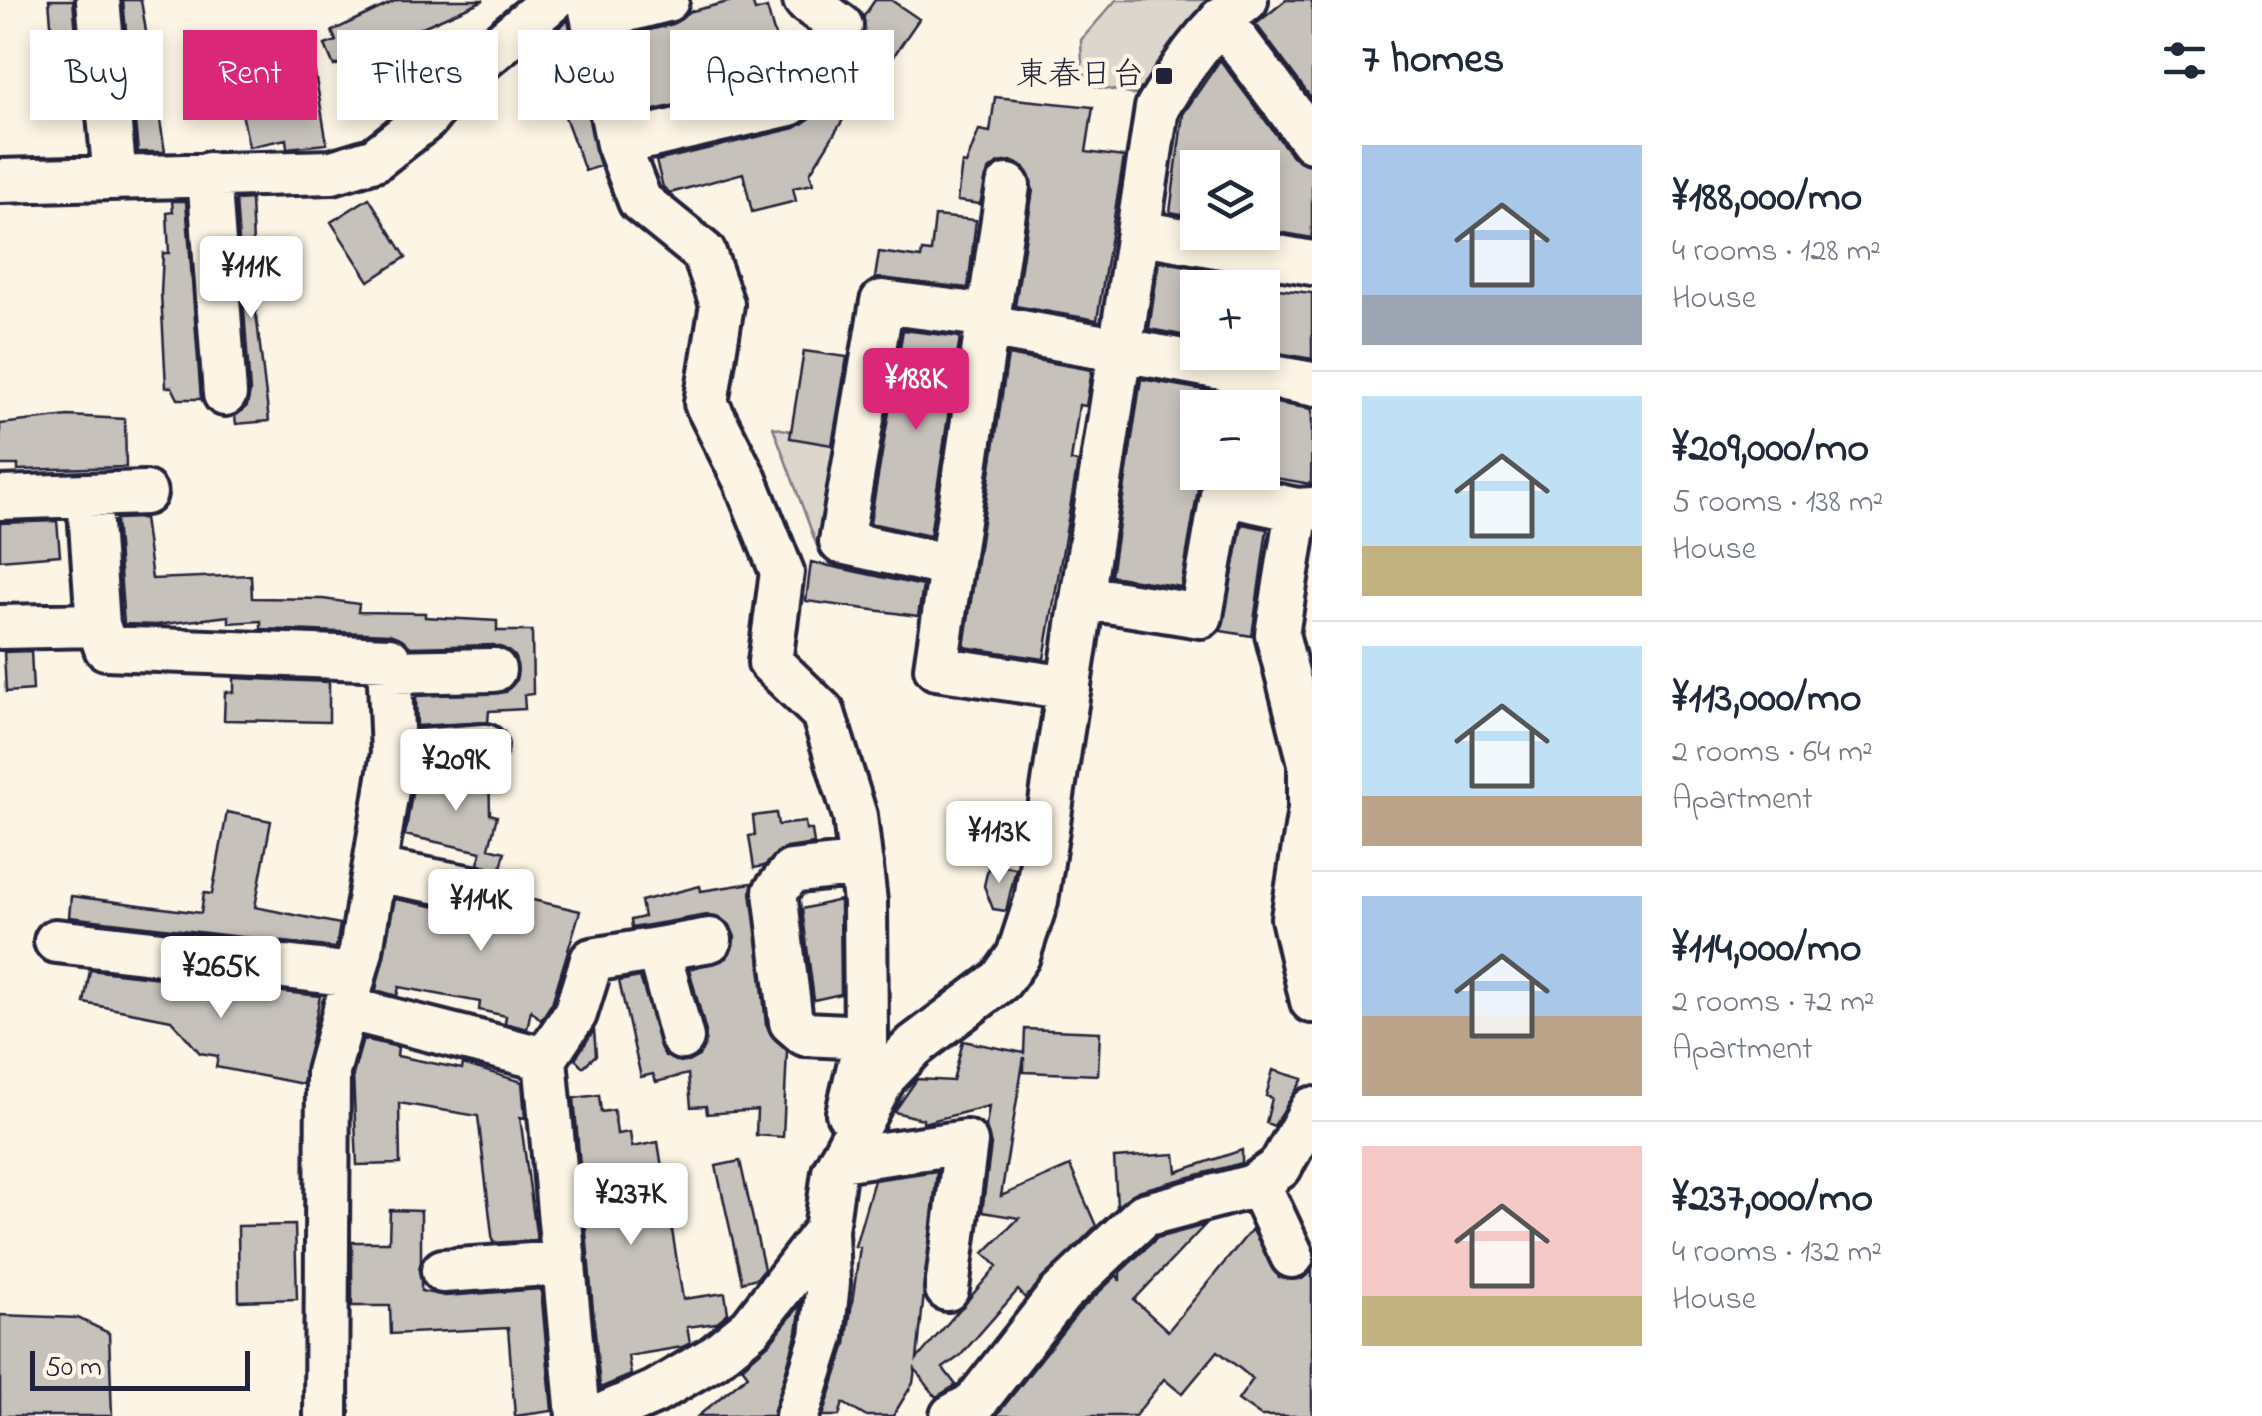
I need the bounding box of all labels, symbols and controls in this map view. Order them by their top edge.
chip: Buy [30,30,163,120]
chip: Rent [183,30,317,120]
chip: Filters [337,30,498,120]
chip: New [518,30,650,120]
chip: Apartment [670,30,894,120]
text: 7 homes [1362,30,1504,91]
icon: filters [2157,33,2212,88]
place label: 東春日台 [1016,53,1144,100]
marker: 東春日台 [1153,65,1175,87]
map controls [1180,150,1280,490]
button: layers [1180,150,1280,250]
text: ¥188,000/mo [1672,168,1862,229]
icon: home [1442,185,1562,305]
text: 4 rooms · 128 m² [1672,229,1881,276]
pin: ¥111K [181,236,321,321]
text: ¥111K [222,245,280,292]
button: + [1180,270,1280,370]
text: House [1672,276,1756,323]
pin: ¥188K [846,348,986,433]
text: ¥188K [885,357,947,404]
button: − [1180,390,1280,490]
text: ¥209,000/mo [1672,419,1869,480]
icon: home [1442,436,1562,556]
text: 5 rooms · 138 m² [1672,480,1883,527]
text: House [1672,527,1756,574]
text: ¥113,000/mo [1672,669,1862,730]
icon: home [1442,686,1562,806]
pin: ¥209K [386,729,526,814]
text: 2 rooms · 64 m² [1672,730,1873,777]
text: ¥209K [422,738,490,785]
text: Apartment [1672,777,1813,824]
pin: ¥113K [929,801,1069,886]
text: ¥113K [968,810,1030,857]
pin: ¥114K [411,869,551,954]
text: ¥114K [450,878,512,925]
text: ¥114,000/mo [1672,919,1862,980]
pin: ¥265K [151,936,291,1021]
icon: home [1442,936,1562,1056]
text: ¥265K [183,945,259,992]
text: 2 rooms · 72 m² [1672,980,1874,1027]
text: Apartment [1672,1027,1813,1074]
pin: ¥237K [561,1163,701,1248]
text: ¥237,000/mo [1672,1169,1873,1230]
text: ¥237K [596,1172,666,1219]
icon: home [1442,1186,1562,1306]
text: 4 rooms · 132 m² [1672,1230,1882,1277]
text: House [1672,1277,1756,1324]
scale bar [30,1346,250,1390]
text: 50 m [45,1348,102,1389]

